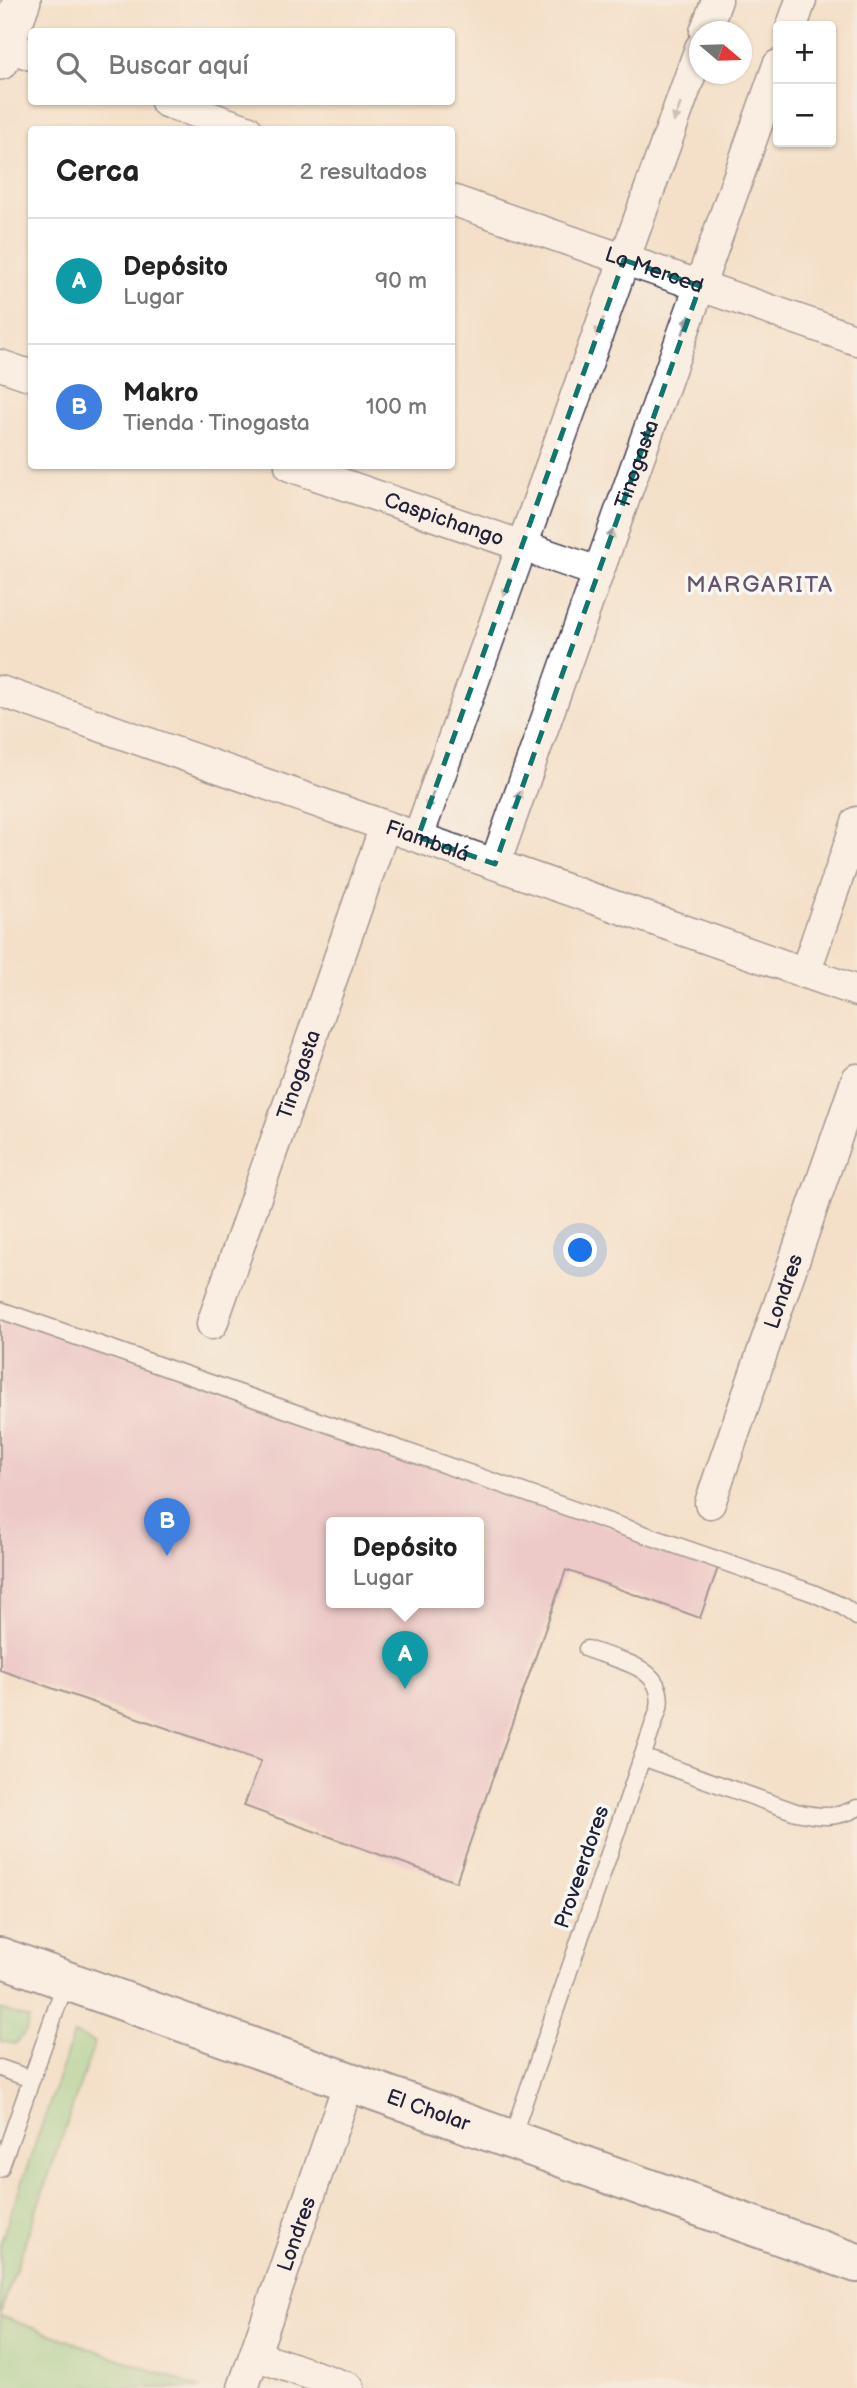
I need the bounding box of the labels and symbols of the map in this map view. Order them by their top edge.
north arrow [689,21,752,84]
one-way arrow [671,102,682,123]
street label: La Merced [602,241,707,298]
one-way arrow [681,314,692,335]
one-way arrow [594,316,605,337]
street label: Tinogasta [609,416,664,512]
street label: Caspichango [381,487,507,551]
one-way arrow [605,528,616,549]
district label: MARGARITA [686,571,834,599]
one-way arrow [501,577,512,598]
one-way arrow [512,789,523,810]
one-way arrow [424,791,435,812]
street label: Fiambalá [382,814,473,867]
street label: Tinogasta [272,1027,326,1123]
your location [563,1233,597,1267]
street label: Londres [759,1251,808,1332]
pin: B [144,1498,190,1556]
pin: A [382,1631,428,1689]
street label: Proveerdores [549,1802,615,1932]
street label: El Cholar [383,2084,474,2136]
street label: Londres [272,2193,321,2275]

